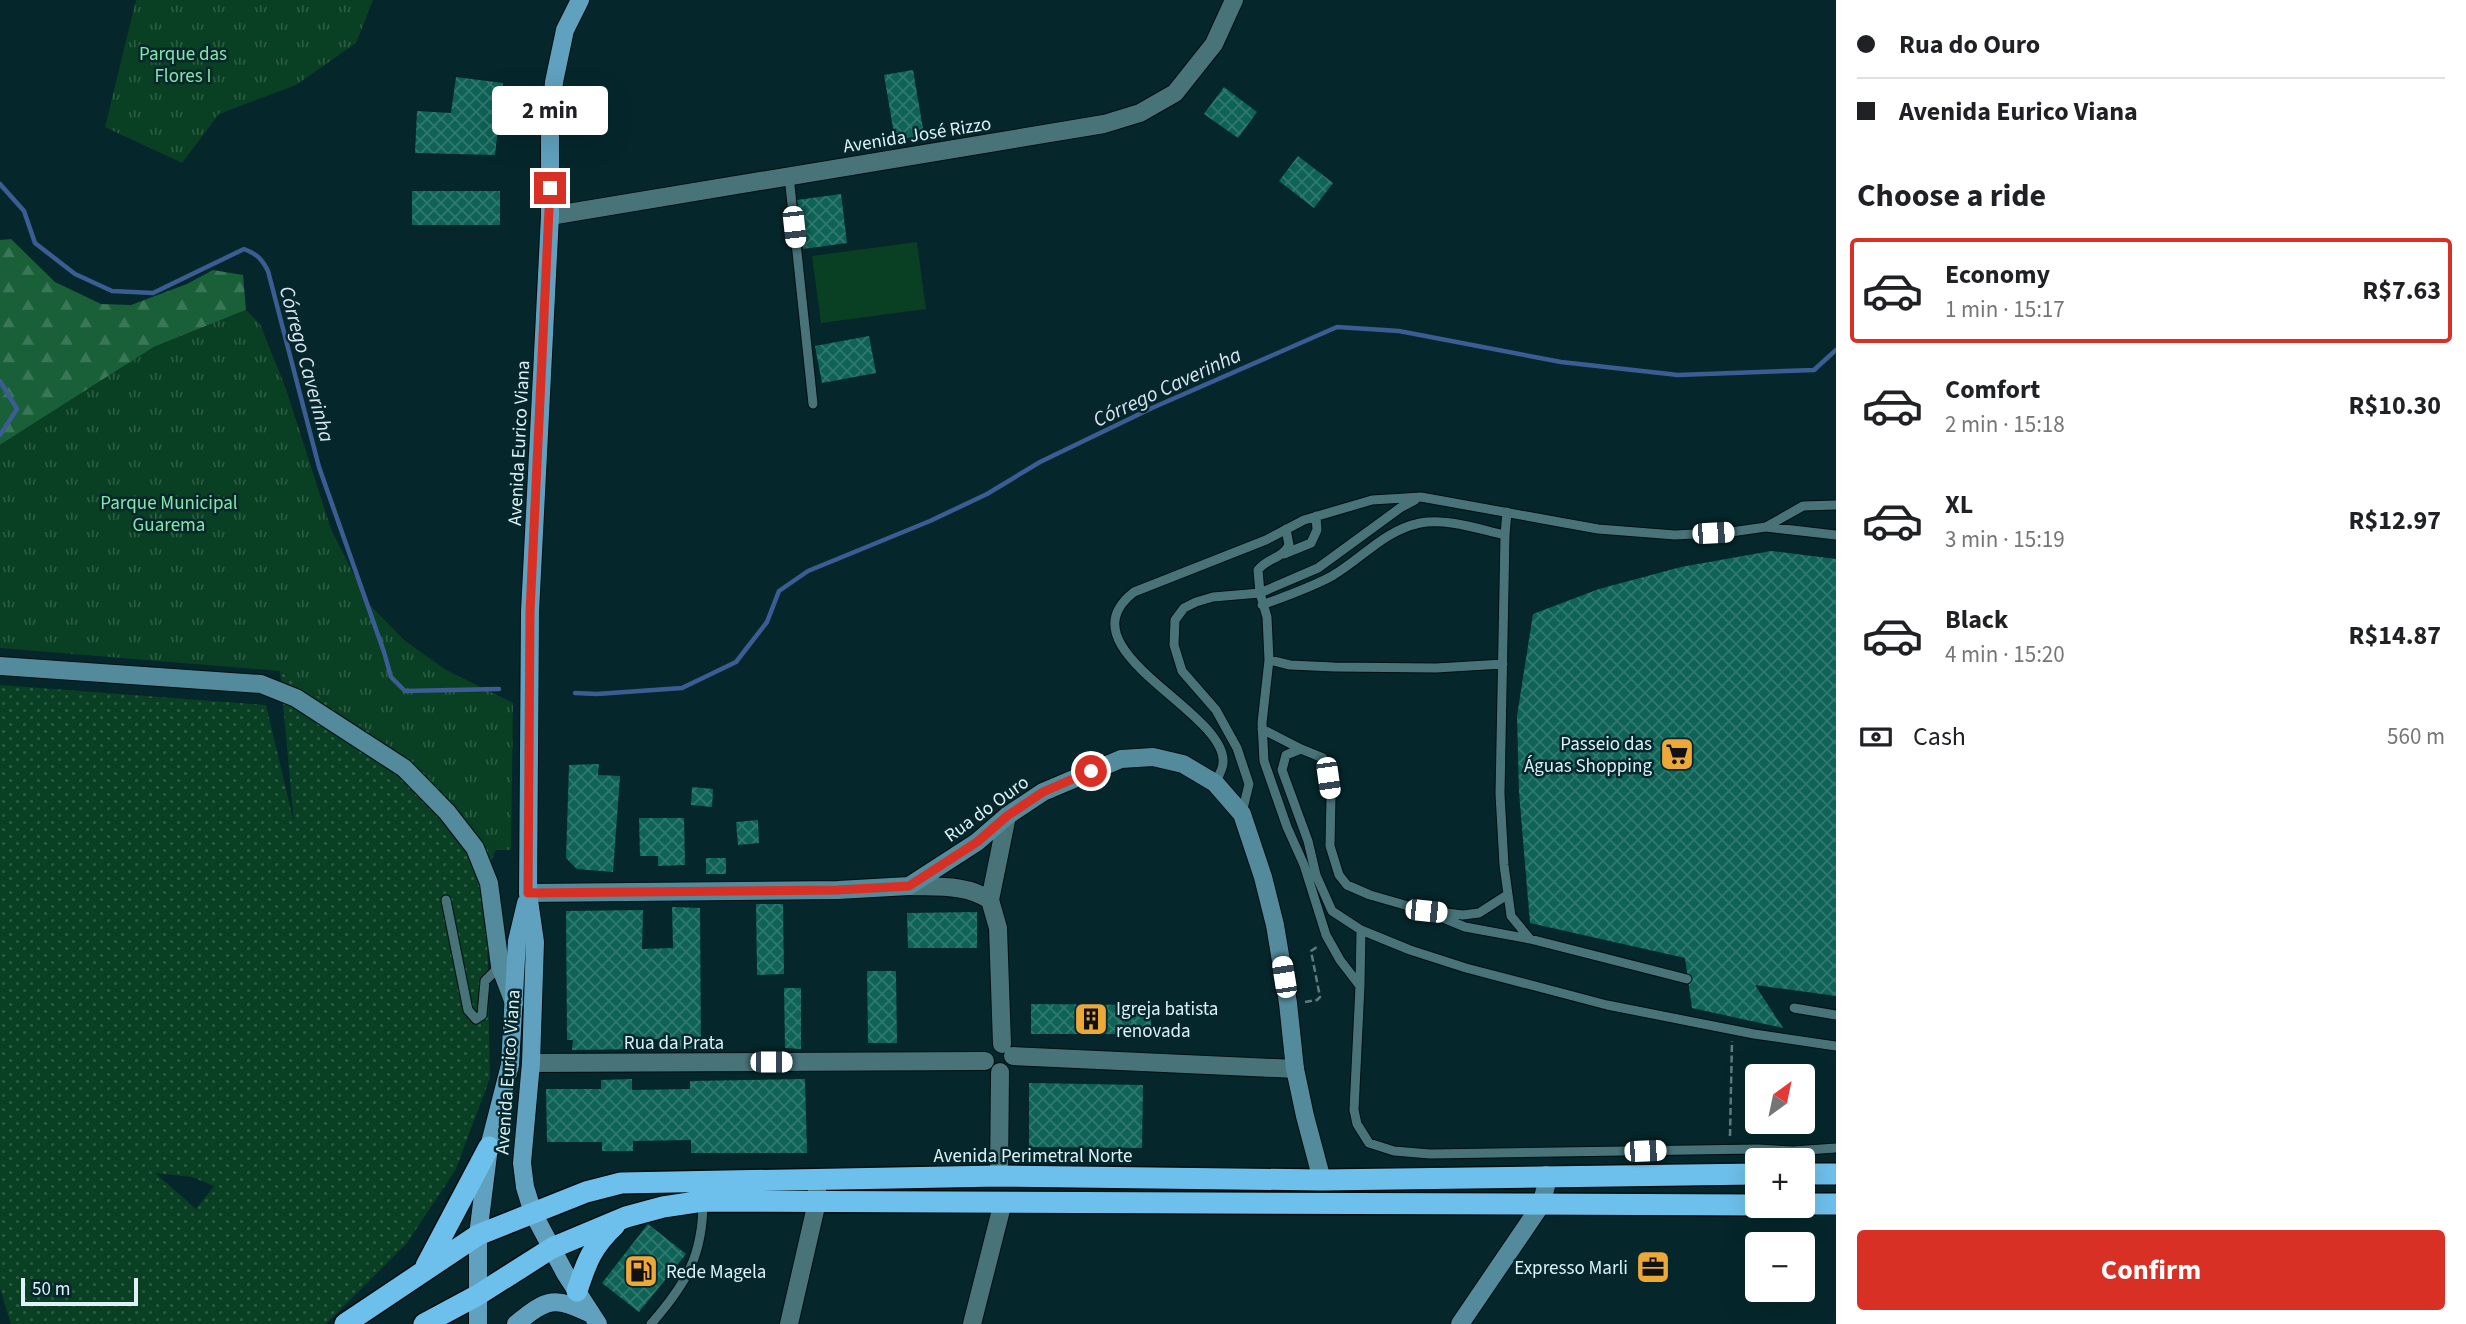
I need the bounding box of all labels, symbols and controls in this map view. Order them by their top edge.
text: Rua do Ouro [1899,26,2040,63]
park label: Parque das Flores I [139,41,227,90]
callout: 2 min [492,86,608,136]
text: Avenida Eurico Viana [1899,93,2138,130]
text: 2 min [522,94,578,127]
street label: Avenida José Rizzo [841,110,993,161]
route end [534,172,566,204]
text: Choose a ride [1857,173,2046,219]
car [782,205,807,249]
text: Economy [1945,256,2050,293]
icon: car [1861,259,1924,322]
text: R$7.63 [2362,272,2441,309]
water label: Córrego Caverinha [272,283,342,445]
text: 1 min · 15:17 [1945,293,2065,326]
water label: Córrego Caverinha [1088,340,1246,434]
street label: Avenida Eurico Viana [502,360,537,526]
text: Comfort [1945,371,2040,408]
icon: car [1861,374,1924,437]
text: R$10.30 [2349,387,2441,424]
text: 2 min · 15:18 [1945,408,2065,441]
text: XL [1945,486,1973,523]
icon: car [1861,489,1924,552]
park label: Parque Municipal Guarema [100,490,238,539]
text: R$12.97 [2349,502,2441,539]
car [1692,521,1735,545]
text: 3 min · 15:19 [1945,523,2065,556]
text: Black [1945,601,2008,638]
icon: car [1861,604,1924,667]
text: R$14.87 [2349,617,2441,654]
text: 4 min · 15:20 [1945,638,2065,671]
icon: cash [1857,718,1895,756]
text: Cash [1913,718,1966,755]
text: 560 m [2387,720,2445,753]
place label: Passeio das Águas Shopping [1524,731,1652,780]
supermarket icon: Passeio das Águas Shopping [1658,735,1696,773]
route start [1075,755,1107,787]
car [1315,756,1342,800]
street label: Rua do Ouro [939,769,1035,849]
car [1405,898,1448,924]
car [1271,955,1298,999]
street label: Avenida Eurico Viana [489,989,528,1156]
place label: Igreja batista renovada [1116,996,1218,1045]
building icon: Igreja batista renovada [1072,1000,1110,1038]
street label: Rua da Prata [624,1030,724,1057]
car [751,1052,793,1073]
north arrow [1745,1064,1815,1134]
map controls [1745,1064,1815,1302]
car [1624,1140,1667,1162]
street label: Avenida Perimetral Norte [934,1143,1132,1170]
button: + [1745,1148,1815,1218]
button: Confirm [1857,1230,2445,1310]
button: − [1745,1232,1815,1302]
office icon: Expresso Marli [1634,1248,1672,1286]
fuel station icon: Rede Magela [622,1252,660,1290]
place label: Expresso Marli [1514,1255,1628,1282]
place label: Rede Magela [666,1259,766,1286]
scale bar [21,1275,138,1307]
text: 50 m [32,1276,70,1303]

